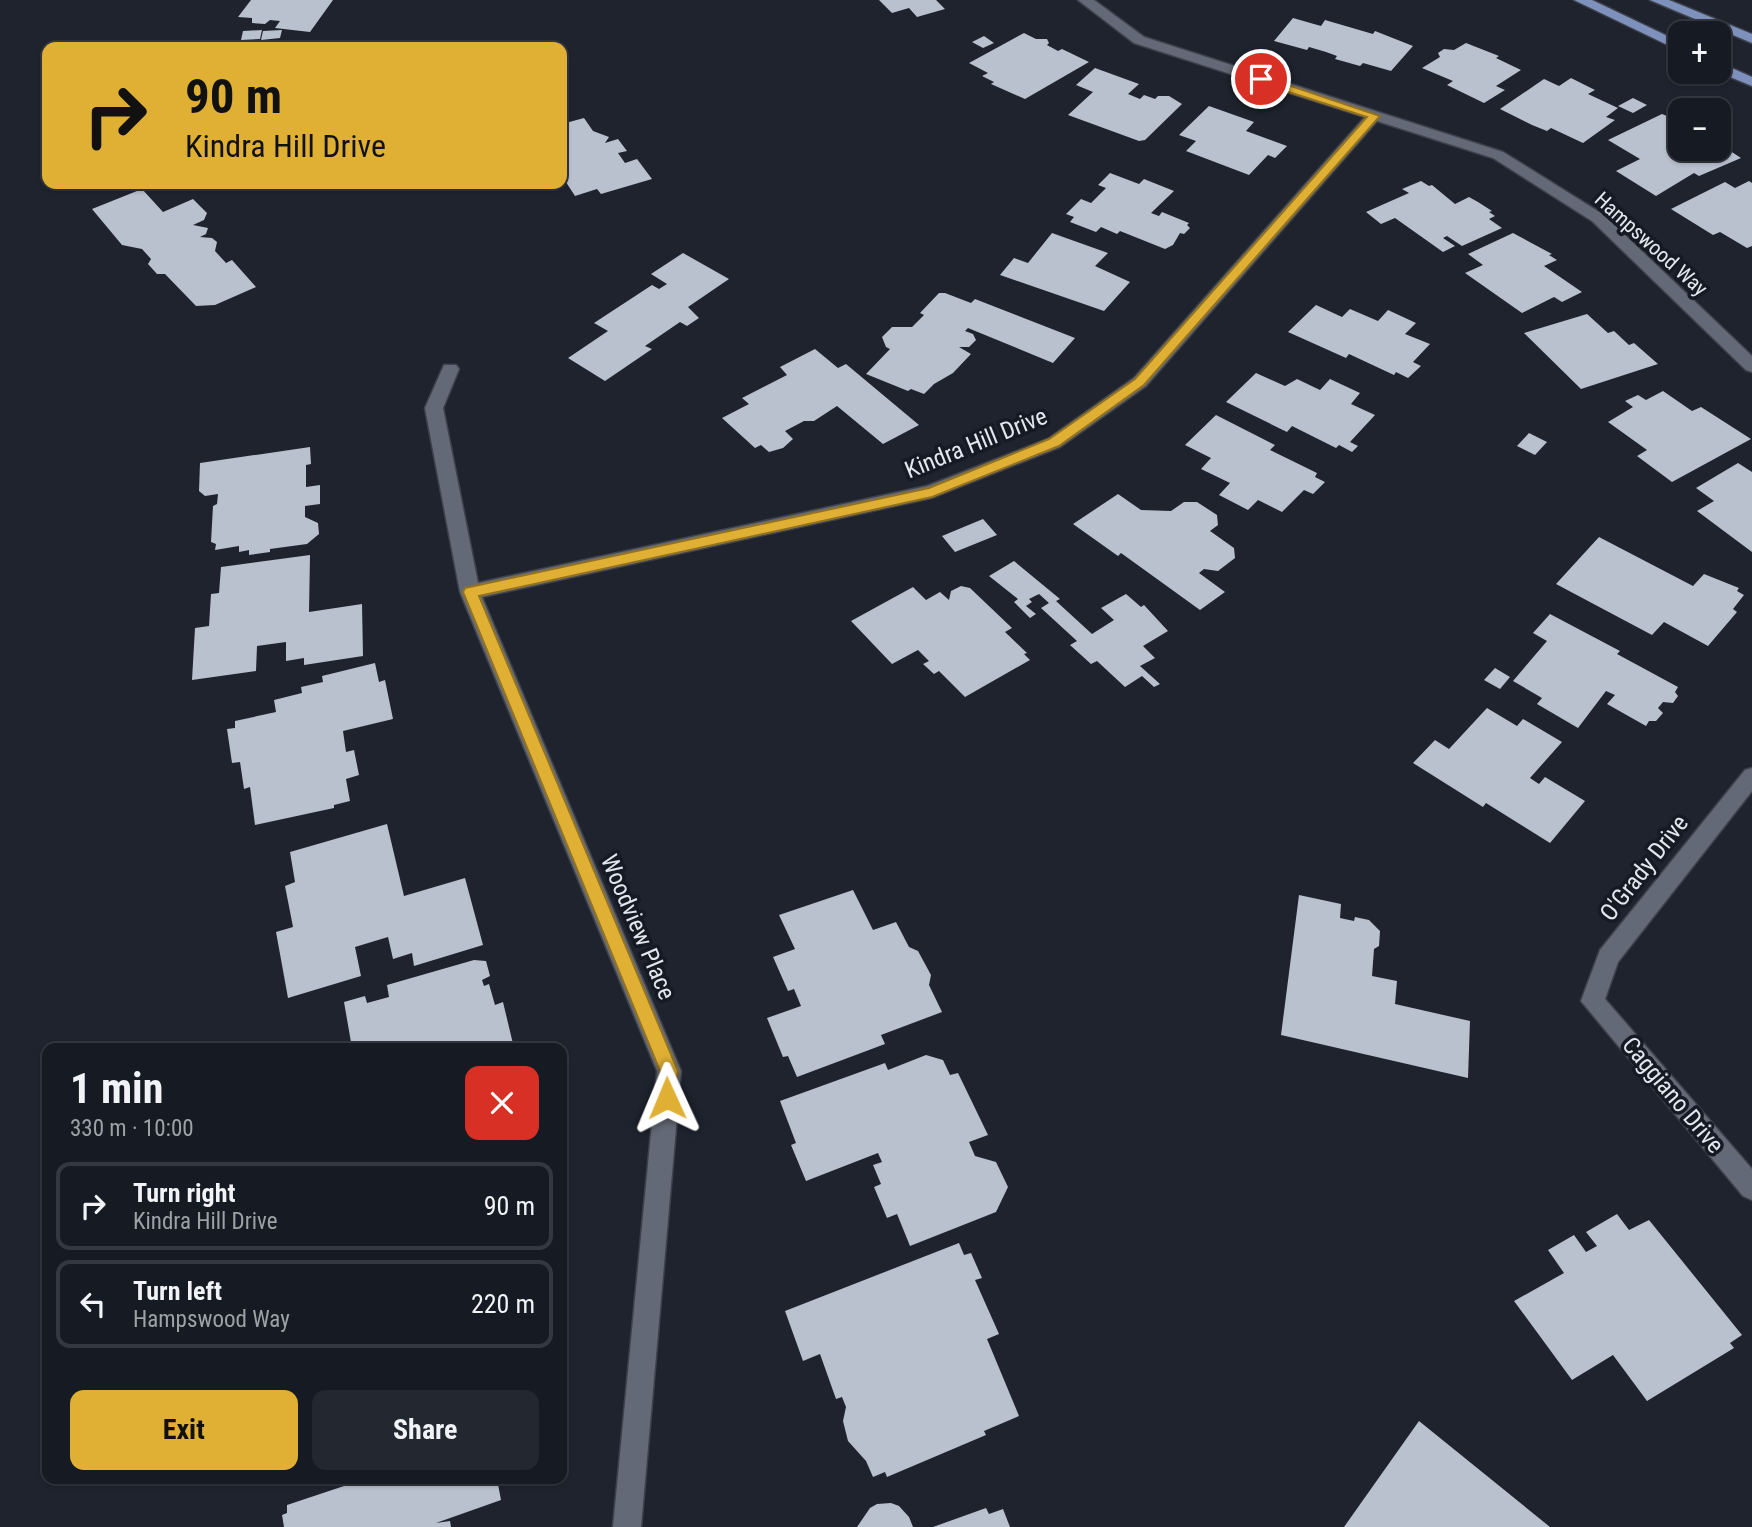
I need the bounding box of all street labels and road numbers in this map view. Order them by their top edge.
street label: Hampswood Way [1590,187,1712,301]
street label: Kindra Hill Drive [901,402,1051,484]
street label: O'Grady Drive [1594,810,1694,926]
street label: Woodview Place [595,850,681,1004]
street label: Caggiano Drive [1616,1031,1730,1159]

